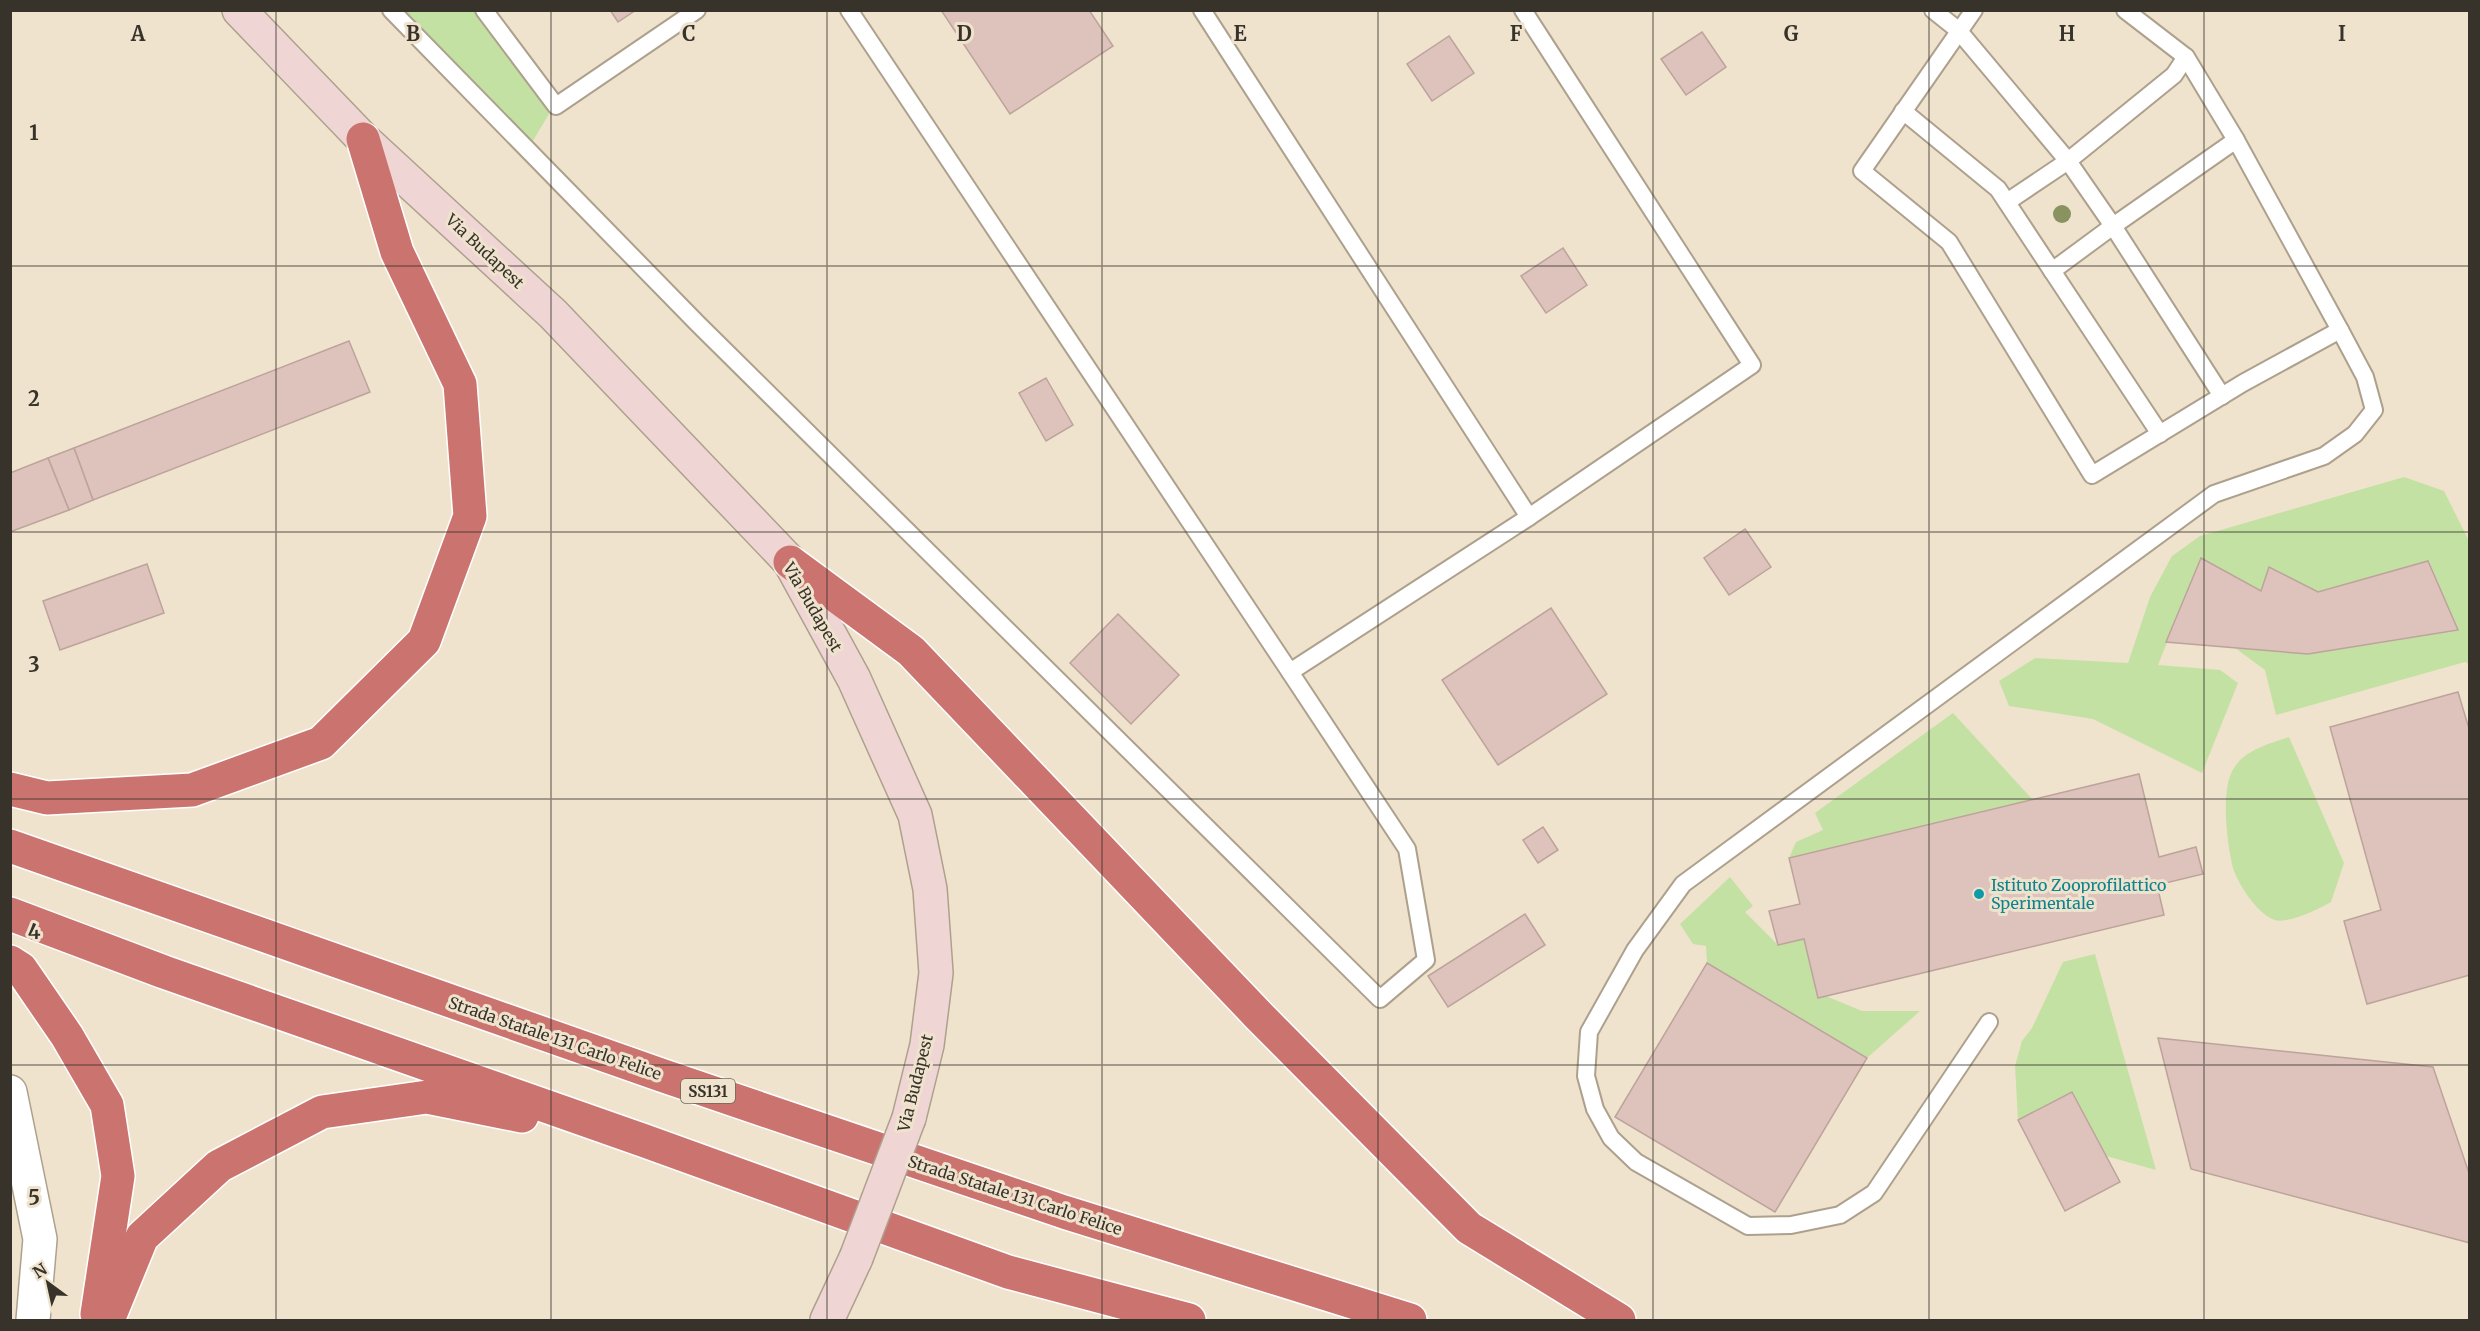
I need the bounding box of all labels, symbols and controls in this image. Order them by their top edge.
text: A [130,21,146,46]
text: B [406,21,420,46]
text: C [682,21,696,46]
text: D [956,21,972,46]
text: E [1233,21,1247,46]
text: F [1510,21,1523,46]
text: G [1784,21,1799,46]
text: H [2059,21,2075,46]
text: I [2338,21,2346,46]
text: 1 [29,120,39,145]
street label: Via Budapest [441,209,529,293]
text: 2 [28,386,40,411]
street label: Via Budapest [779,558,847,656]
text: 3 [28,652,40,677]
place label: Istituto Zooprofilattico Sperimentale [1991,875,2166,913]
marker: Istituto Zooprofilattico Sperimentale [1972,887,1986,901]
text: 4 [28,919,41,944]
street label: Strada Statale 131 Carlo Felice [446,992,664,1084]
street label: Via Budapest [893,1031,937,1135]
road number: SS131 [681,1079,735,1103]
street label: Strada Statale 131 Carlo Felice [905,1151,1125,1239]
text: 5 [28,1185,40,1210]
north arrow [18,1253,78,1313]
text: N [29,1258,51,1282]

